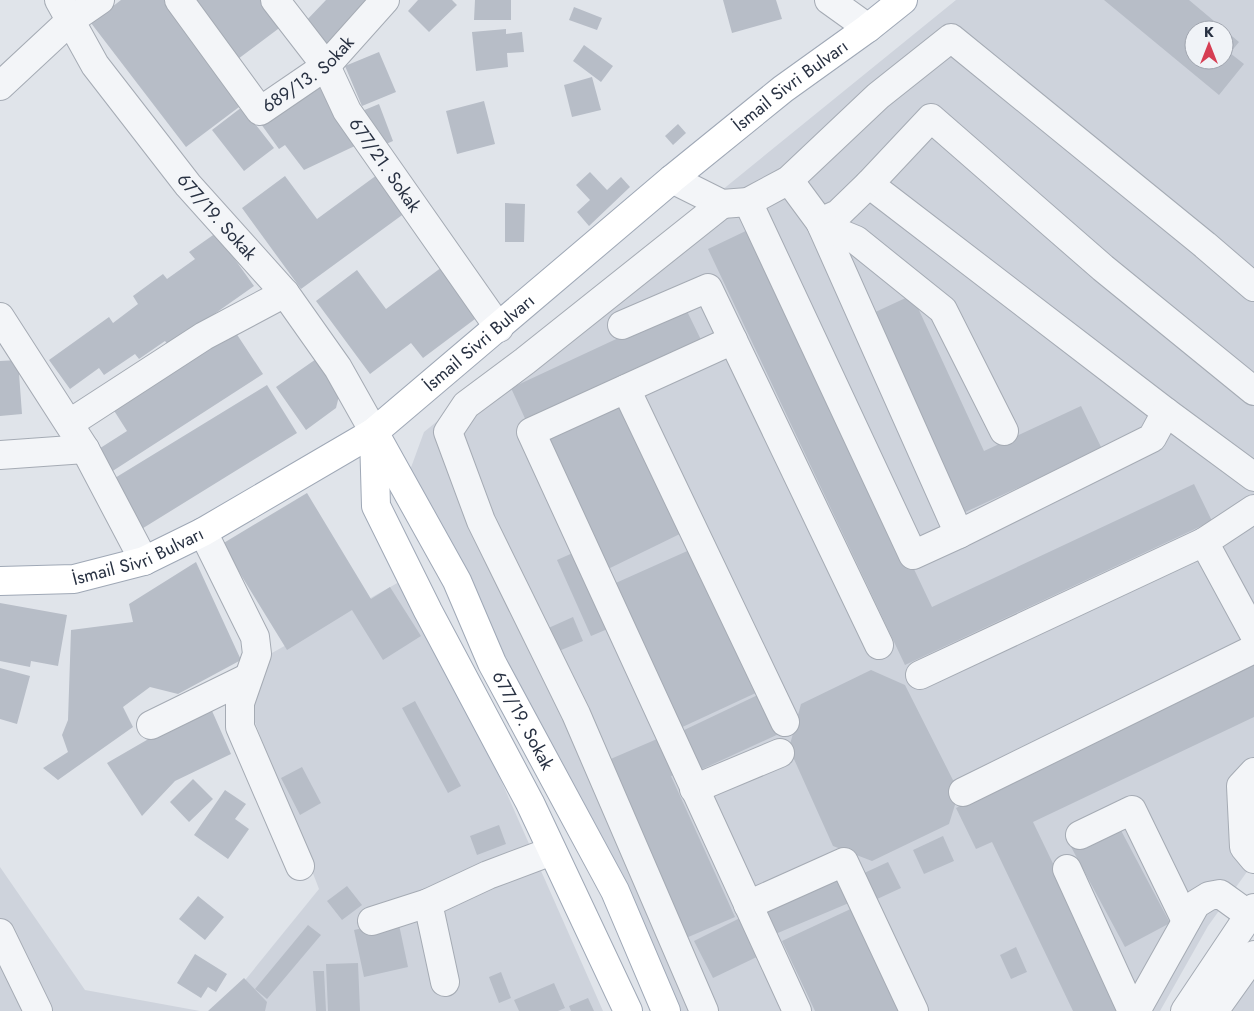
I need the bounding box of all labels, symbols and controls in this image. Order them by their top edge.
north arrow [1184,20,1234,70]
text: K [1204,22,1214,42]
street label: 689/13. Sokak [257,30,360,119]
street label: İsmail Sivri Bulvarı [727,33,853,138]
street label: 677/21. Sokak [343,112,427,218]
street label: 677/19. Sokak [171,168,263,266]
street label: İsmail Sivri Bulvarı [418,288,540,398]
street label: İsmail Sivri Bulvarı [70,521,208,592]
street label: 677/19. Sokak [486,666,560,775]

